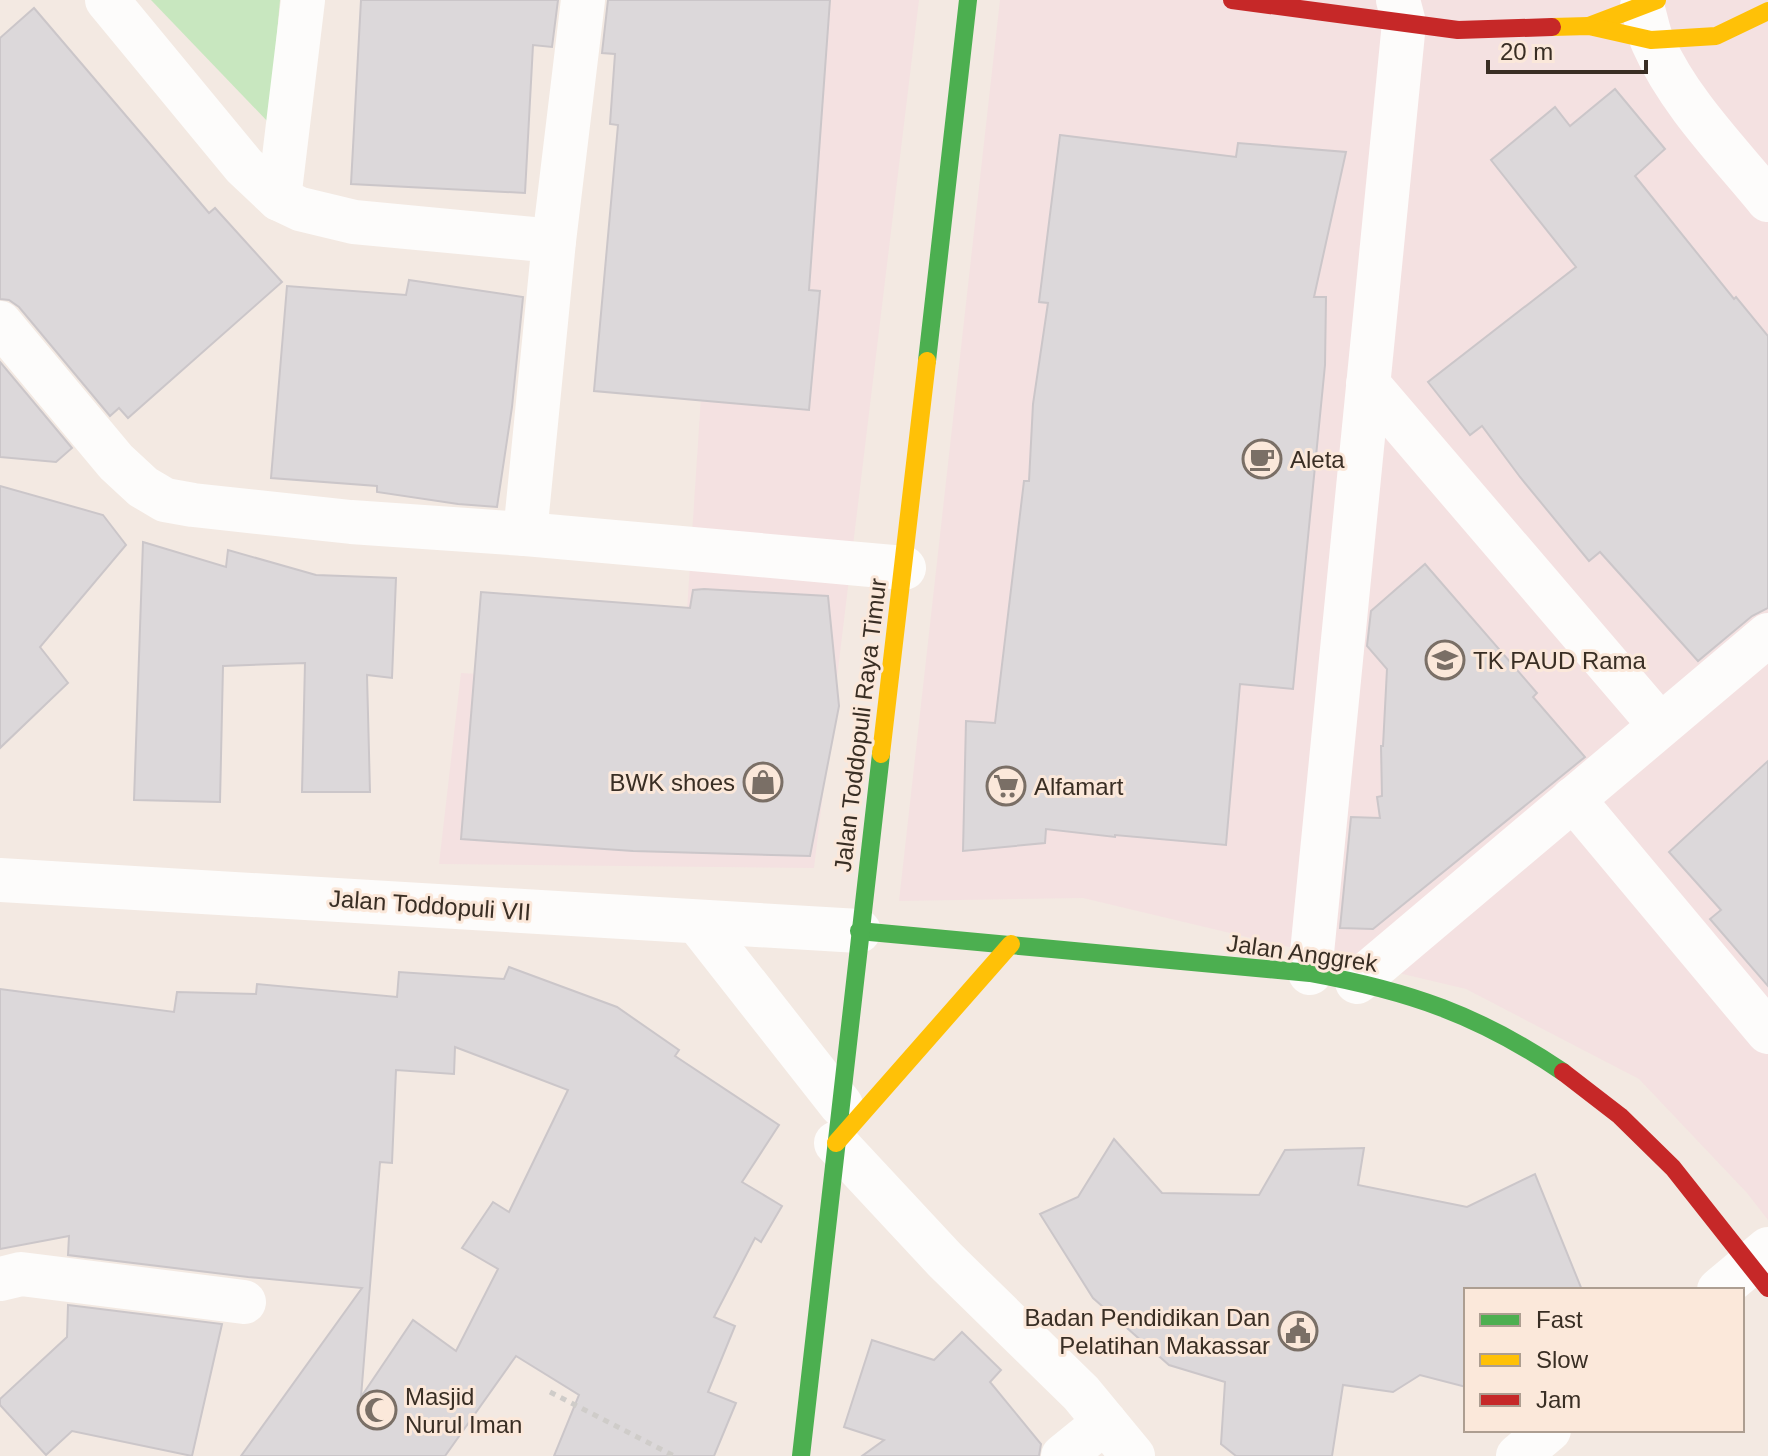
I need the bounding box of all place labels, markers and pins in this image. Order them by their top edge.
cafe icon: Aleta [1241,438,1283,480]
place label: Aleta [1290,446,1345,473]
school or university icon: TK PAUD Rama [1424,639,1466,681]
place label: TK PAUD Rama [1473,647,1647,674]
shop icon: BWK shoes [742,761,784,803]
supermarket icon: Alfamart [985,765,1027,807]
place label: BWK shoes [610,769,735,796]
place label: Alfamart [1034,773,1124,800]
place label: Badan Pendidikan Dan Pelatihan Makassar [1024,1304,1270,1359]
public building icon: Badan Pendidikan Dan Pelatihan Makassar [1277,1310,1319,1352]
place label: Masjid Nurul Iman [405,1383,522,1438]
mosque icon: Masjid Nurul Iman [356,1389,398,1431]

